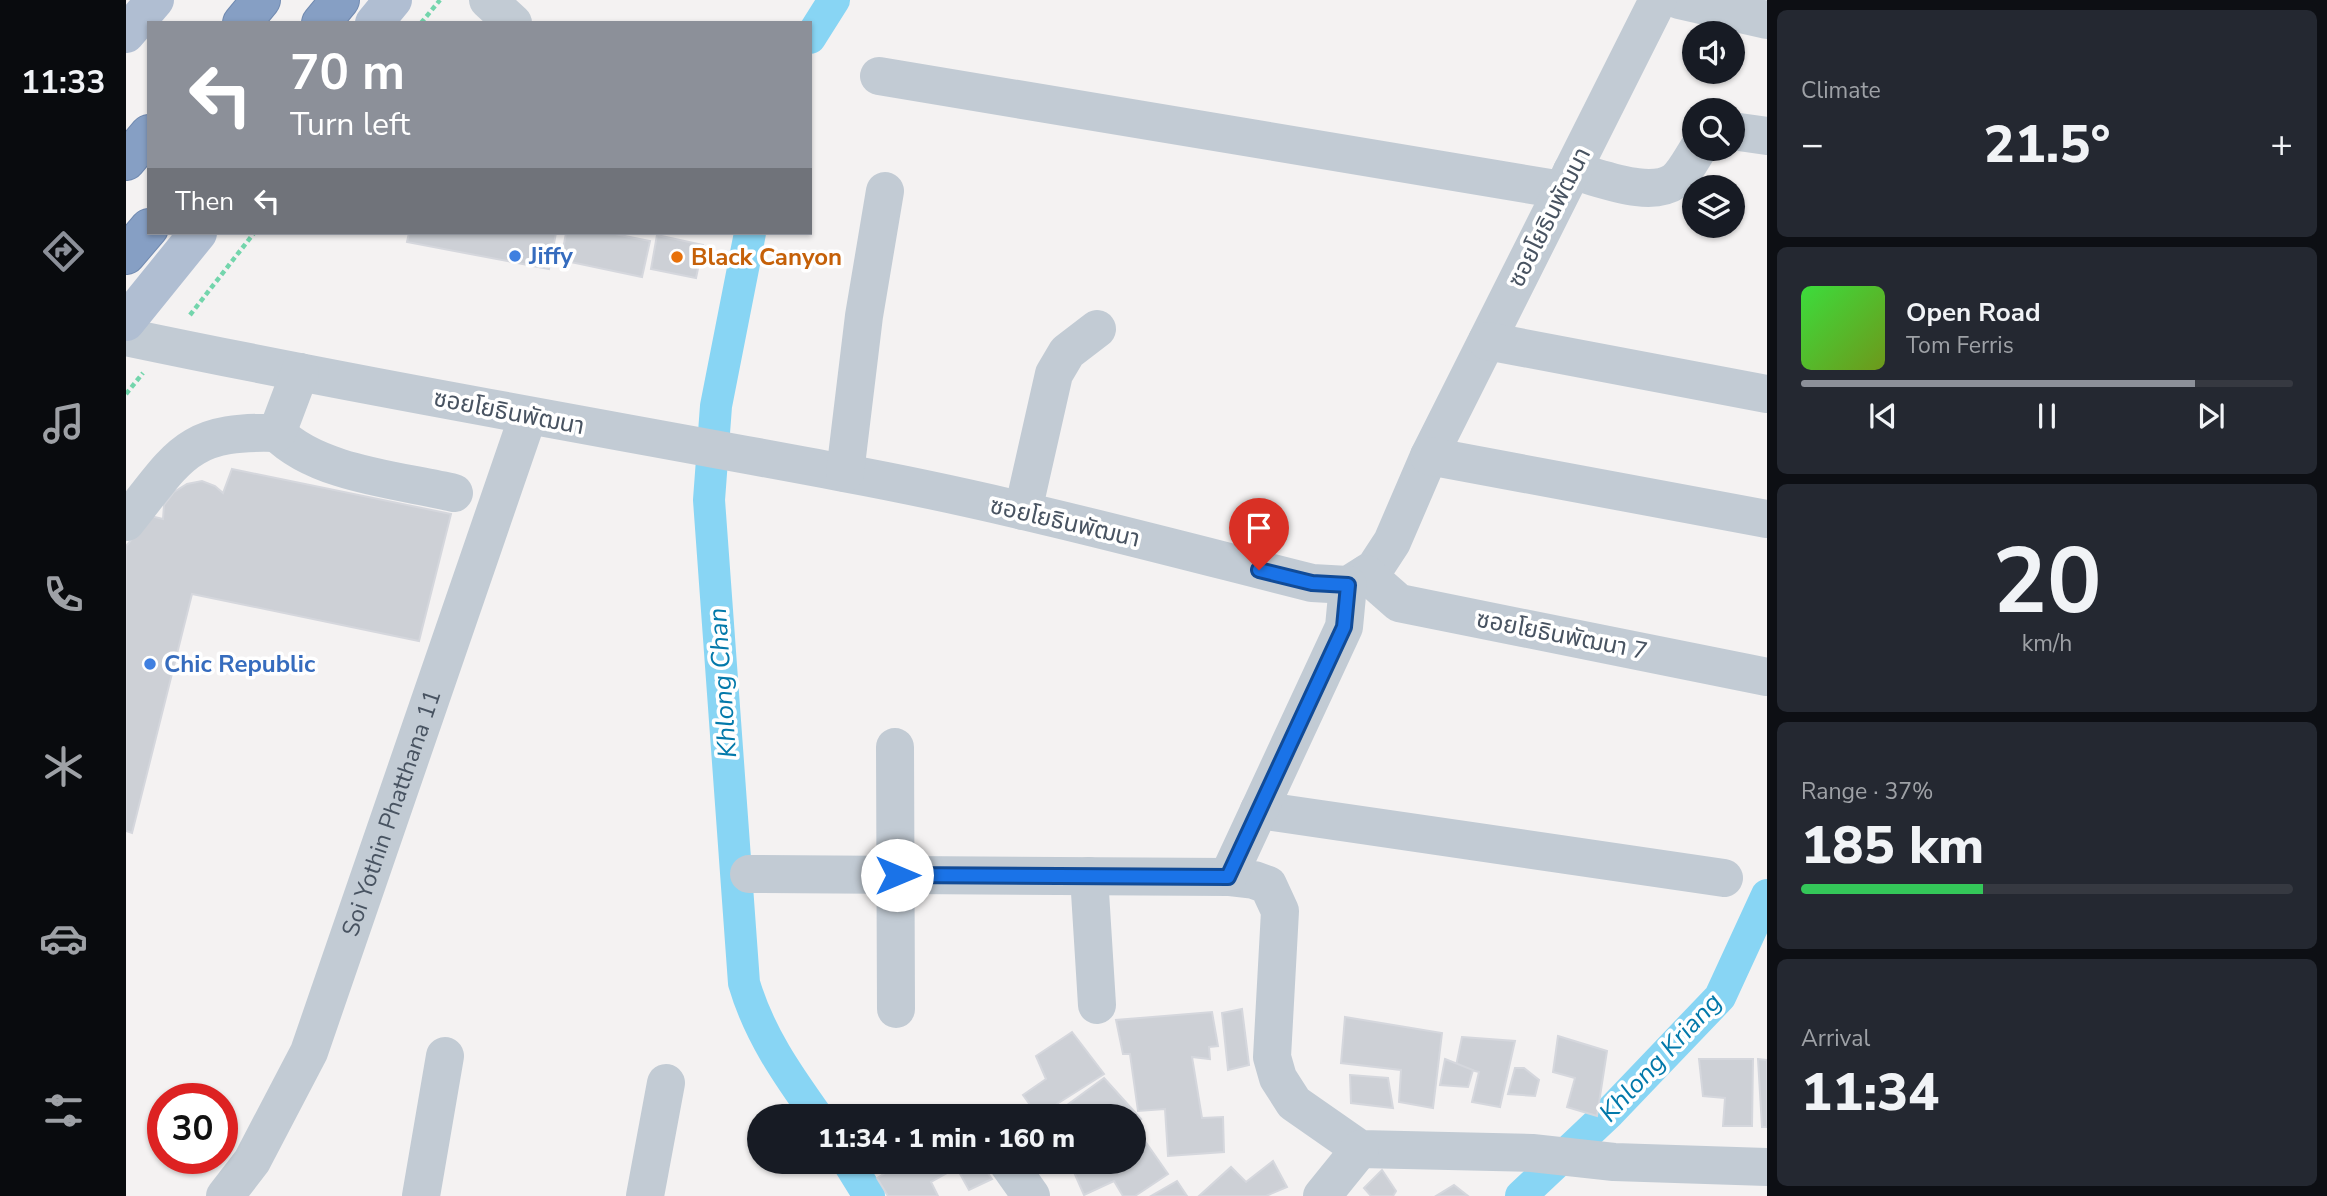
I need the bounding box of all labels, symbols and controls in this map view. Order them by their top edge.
map controls [1682,21,1745,238]
button: sound [1682,21,1745,84]
text: 70 m [290,39,405,106]
icon: left [175,49,266,140]
text: 11:33 [21,61,105,104]
text: Climate [1801,75,1881,106]
button: search [1682,98,1745,161]
text: Turn left [290,103,410,146]
text: 21.5° [1983,109,2111,180]
text: − [1801,119,1824,170]
text: + [2270,119,2293,170]
street label: ซอยโยธินพัฒนา [1500,142,1598,292]
button: layers [1682,175,1745,238]
icon: left [248,182,286,220]
text: Then [175,184,234,219]
icon: directions [39,227,88,276]
place label: Jiffy [528,240,573,272]
place label: Black Canyon [691,241,842,273]
marker: Jiffy [507,248,523,264]
marker: Black Canyon [669,249,685,265]
text: Open Road [1906,295,2041,330]
text: Tom Ferris [1906,330,2014,361]
street label: ซอยโยธินพัฒนา [431,382,587,442]
icon: previous [1864,397,1902,435]
icon: pause [2028,397,2066,435]
icon: next [2192,397,2230,435]
icon: music [39,399,88,448]
street label: ซอยโยธินพัฒนา [987,489,1143,555]
pin [1229,498,1289,570]
icon: arrive [1240,509,1278,547]
text: 20 [1992,520,2102,644]
icon: phone [39,570,88,619]
street label: ซอยโยธินพัฒนา 7 [1474,603,1650,667]
water label: Khlong Chan [700,607,745,759]
text: km/h [2022,628,2072,659]
place label: Chic Republic [164,648,316,680]
marker: Chic Republic [142,656,158,672]
street label: Soi Yothin Phatthana 11 [334,685,449,941]
icon: climate [39,742,88,791]
text: Range · 37% [1801,776,1933,807]
text: 185 km [1801,810,1984,881]
position arrow [860,838,934,912]
icon: car [39,914,88,963]
water label: Khlong Kriang [1591,985,1729,1130]
text: Arrival [1801,1023,1870,1054]
text: 11:34 [1801,1057,1939,1128]
speed limit sign: 30 [147,1083,238,1174]
icon: filters [39,1086,88,1135]
text: 11:34 · 1 min · 160 m [818,1121,1075,1156]

